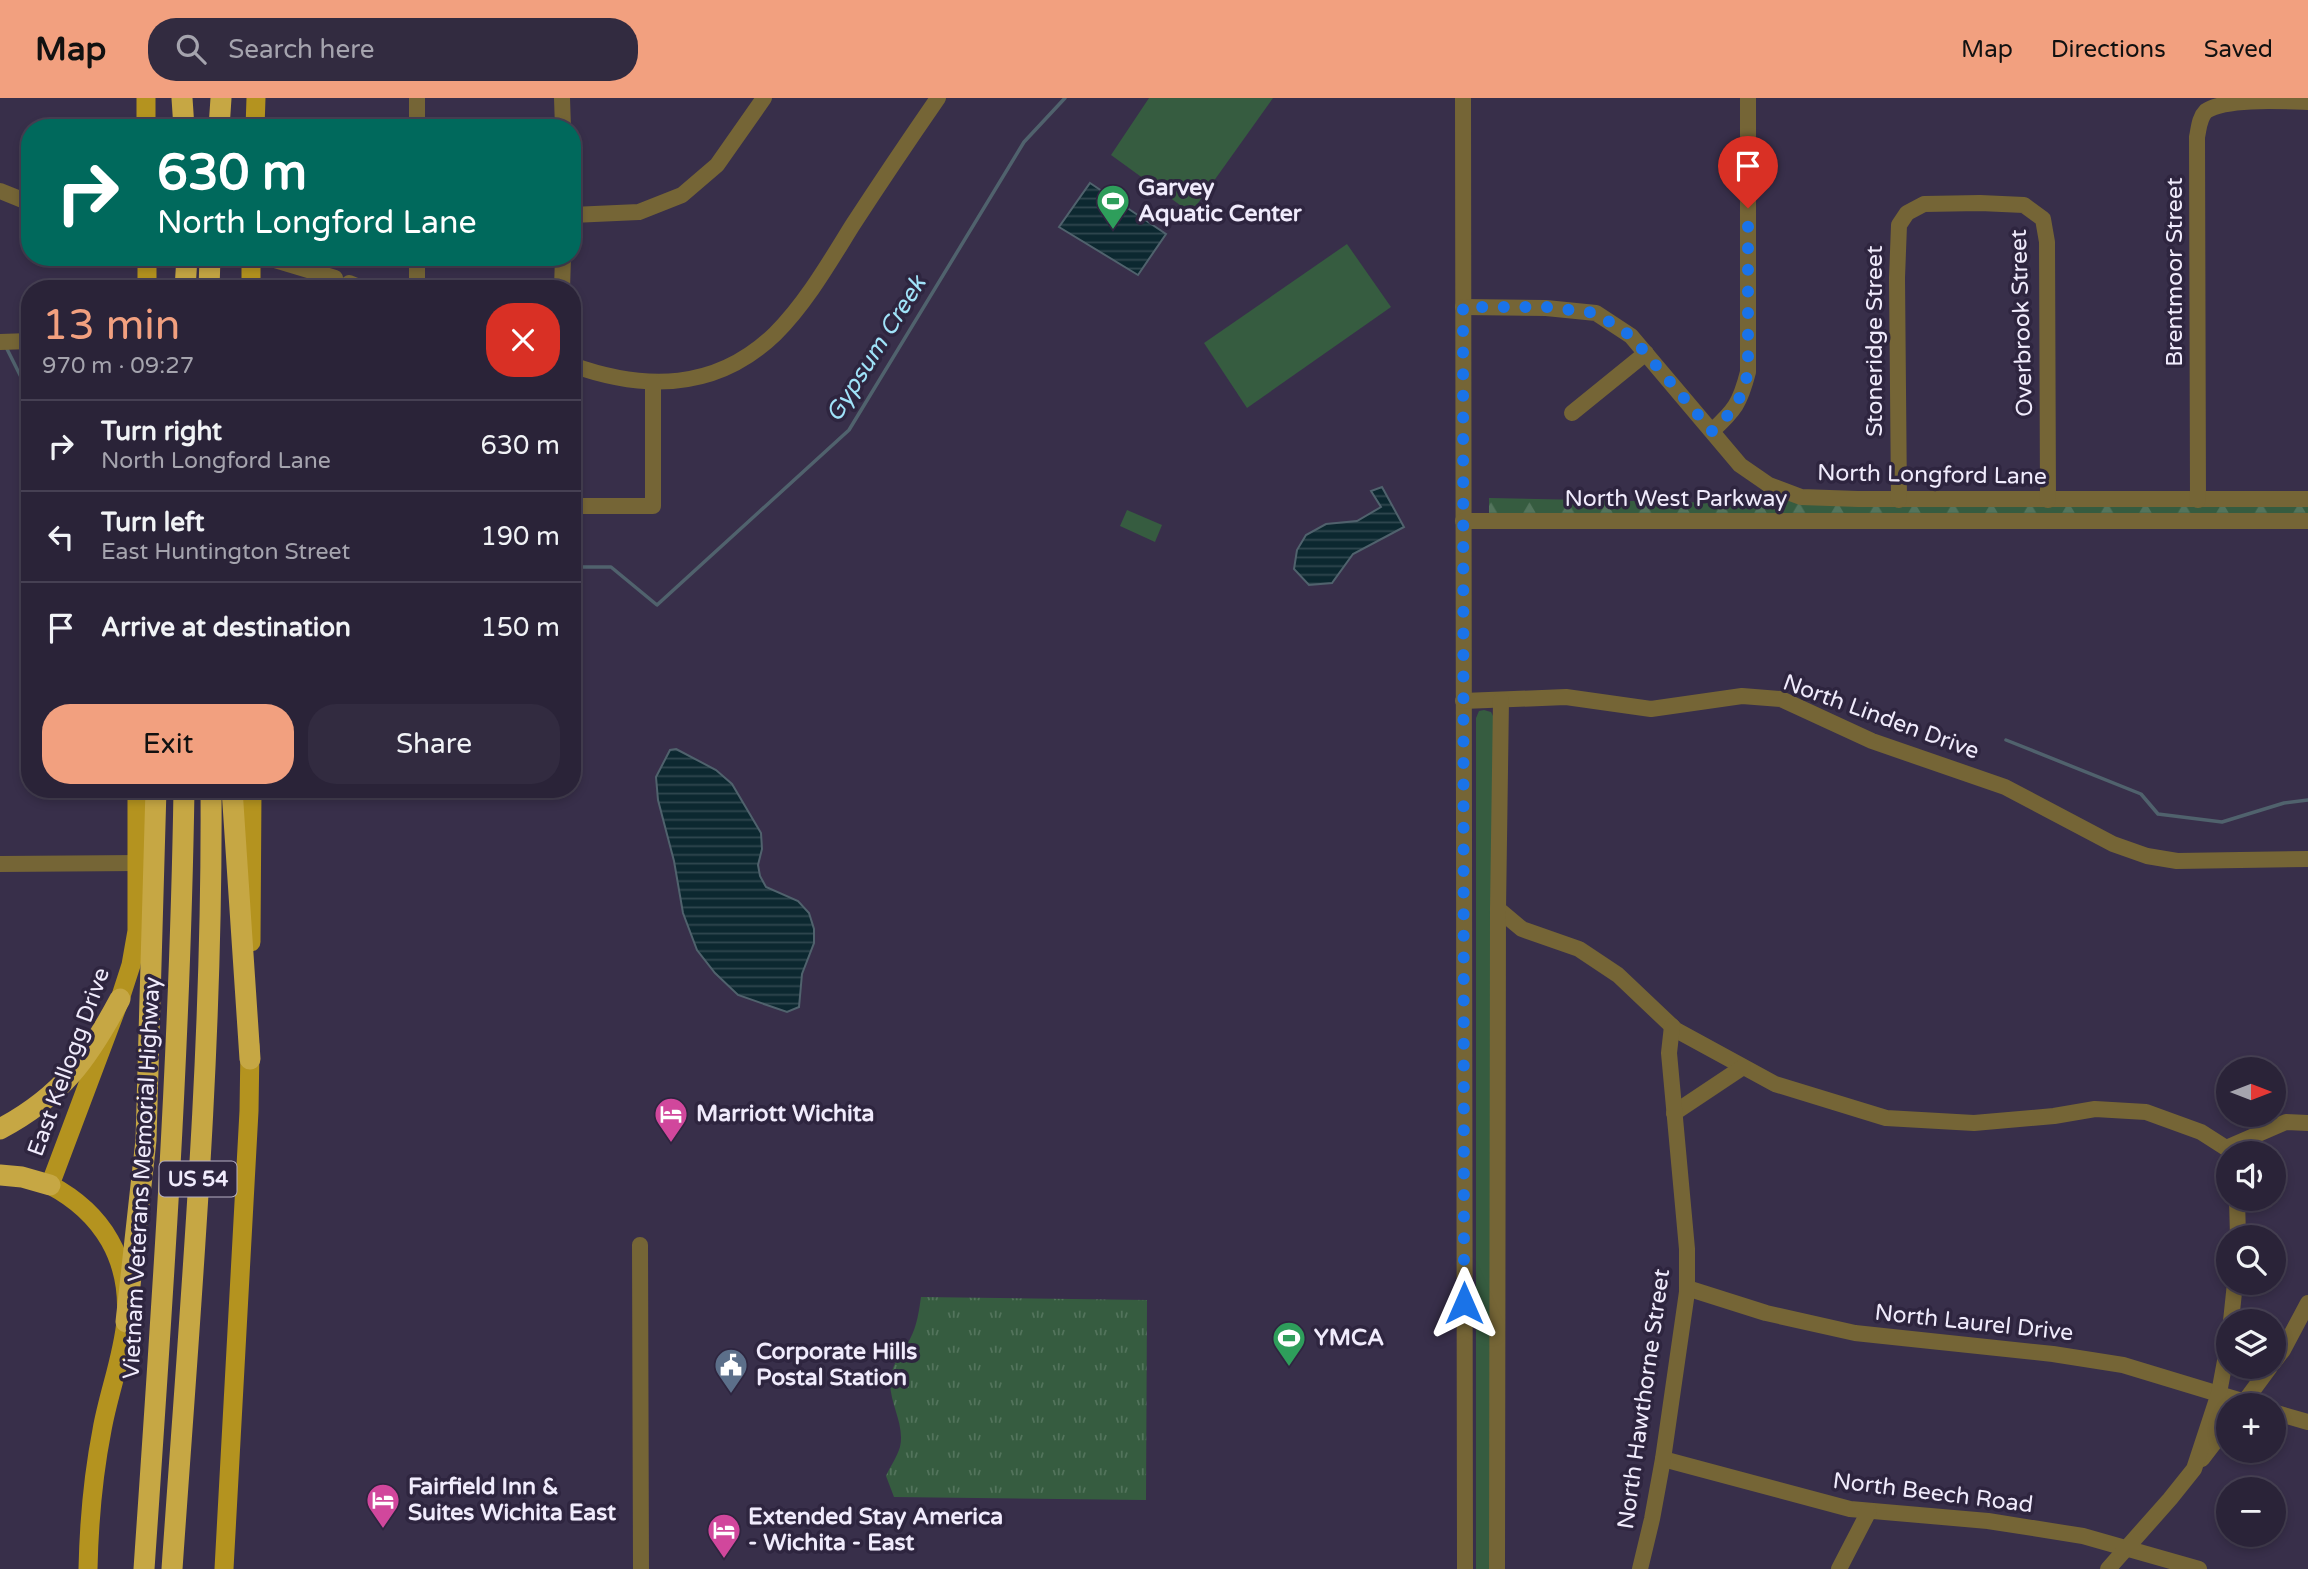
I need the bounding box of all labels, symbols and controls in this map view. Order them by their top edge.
search box [148,18,638,81]
text: Map [35,30,106,69]
icon: search [172,30,210,68]
text: Search here [228,34,374,65]
text: Map [1961,35,2013,64]
text: Directions [2051,35,2166,64]
text: Saved [2204,35,2273,64]
pin [1718,136,1778,208]
text: 630 m [157,144,307,203]
icon: right [42,147,133,238]
icon: arrive [1729,147,1767,185]
place label: Garvey Aquatic Center [1138,174,1303,228]
street label: Brentmoor Street [2161,177,2189,367]
sports icon: Garvey Aquatic Center [1094,182,1132,231]
text: North Longford Lane [157,204,477,242]
street label: Overbrook Street [2005,228,2039,417]
street label: Stoneridge Street [1861,245,1889,437]
water label: Gypsum Creek [820,269,933,427]
text: 13 min [42,300,180,351]
button: close [486,303,560,377]
text: 970 m · 09:27 [42,352,194,380]
text: Turn right [101,416,222,447]
icon: right [42,427,80,465]
text: 630 m [480,430,560,461]
text: North Longford Lane [101,447,331,475]
street label: North Longford Lane [1817,459,2047,491]
street label: North West Parkway [1565,485,1787,513]
text: Turn left [101,507,204,538]
icon: left [42,518,80,556]
text: 190 m [480,521,560,552]
text: East Huntington Street [101,538,350,566]
icon: arrive [42,609,80,647]
text: Arrive at destination [101,612,351,643]
text: 150 m [480,612,560,643]
street label: North Linden Drive [1779,668,1983,766]
button: Exit [42,704,294,784]
button: Share [308,704,560,784]
street label: East Kellogg Drive [22,964,116,1160]
street label: Vietnam Veterans Memorial Highway [117,976,167,1380]
north arrow [2216,1057,2286,1127]
map controls [2216,1057,2286,1547]
hotel icon: Marriott Wichita [652,1095,690,1144]
place label: Marriott Wichita [696,1100,874,1128]
button: sound [2216,1141,2286,1211]
road number: US 54 [160,1162,236,1196]
button: search [2216,1225,2286,1295]
position arrow [1427,1266,1501,1340]
street label: North Hawthorne Street [1612,1267,1676,1531]
street label: North Laurel Drive [1873,1299,2075,1347]
button: layers [2216,1309,2286,1379]
sports icon: YMCA [1270,1319,1308,1368]
place label: YMCA [1314,1324,1384,1352]
place label: Corporate Hills Postal Station [756,1338,917,1392]
public building icon: Corporate Hills Postal Station [712,1346,750,1395]
button: + [2216,1393,2286,1463]
street label: North Beech Road [1831,1467,2035,1519]
place label: Fairfield Inn & Suites Wichita East [408,1473,616,1527]
button: − [2216,1477,2286,1547]
hotel icon: Fairfield Inn & Suites Wichita East [364,1481,402,1530]
place label: Extended Stay America - Wichita - East [748,1503,1003,1557]
hotel icon: Extended Stay America - Wichita - East [705,1511,743,1560]

